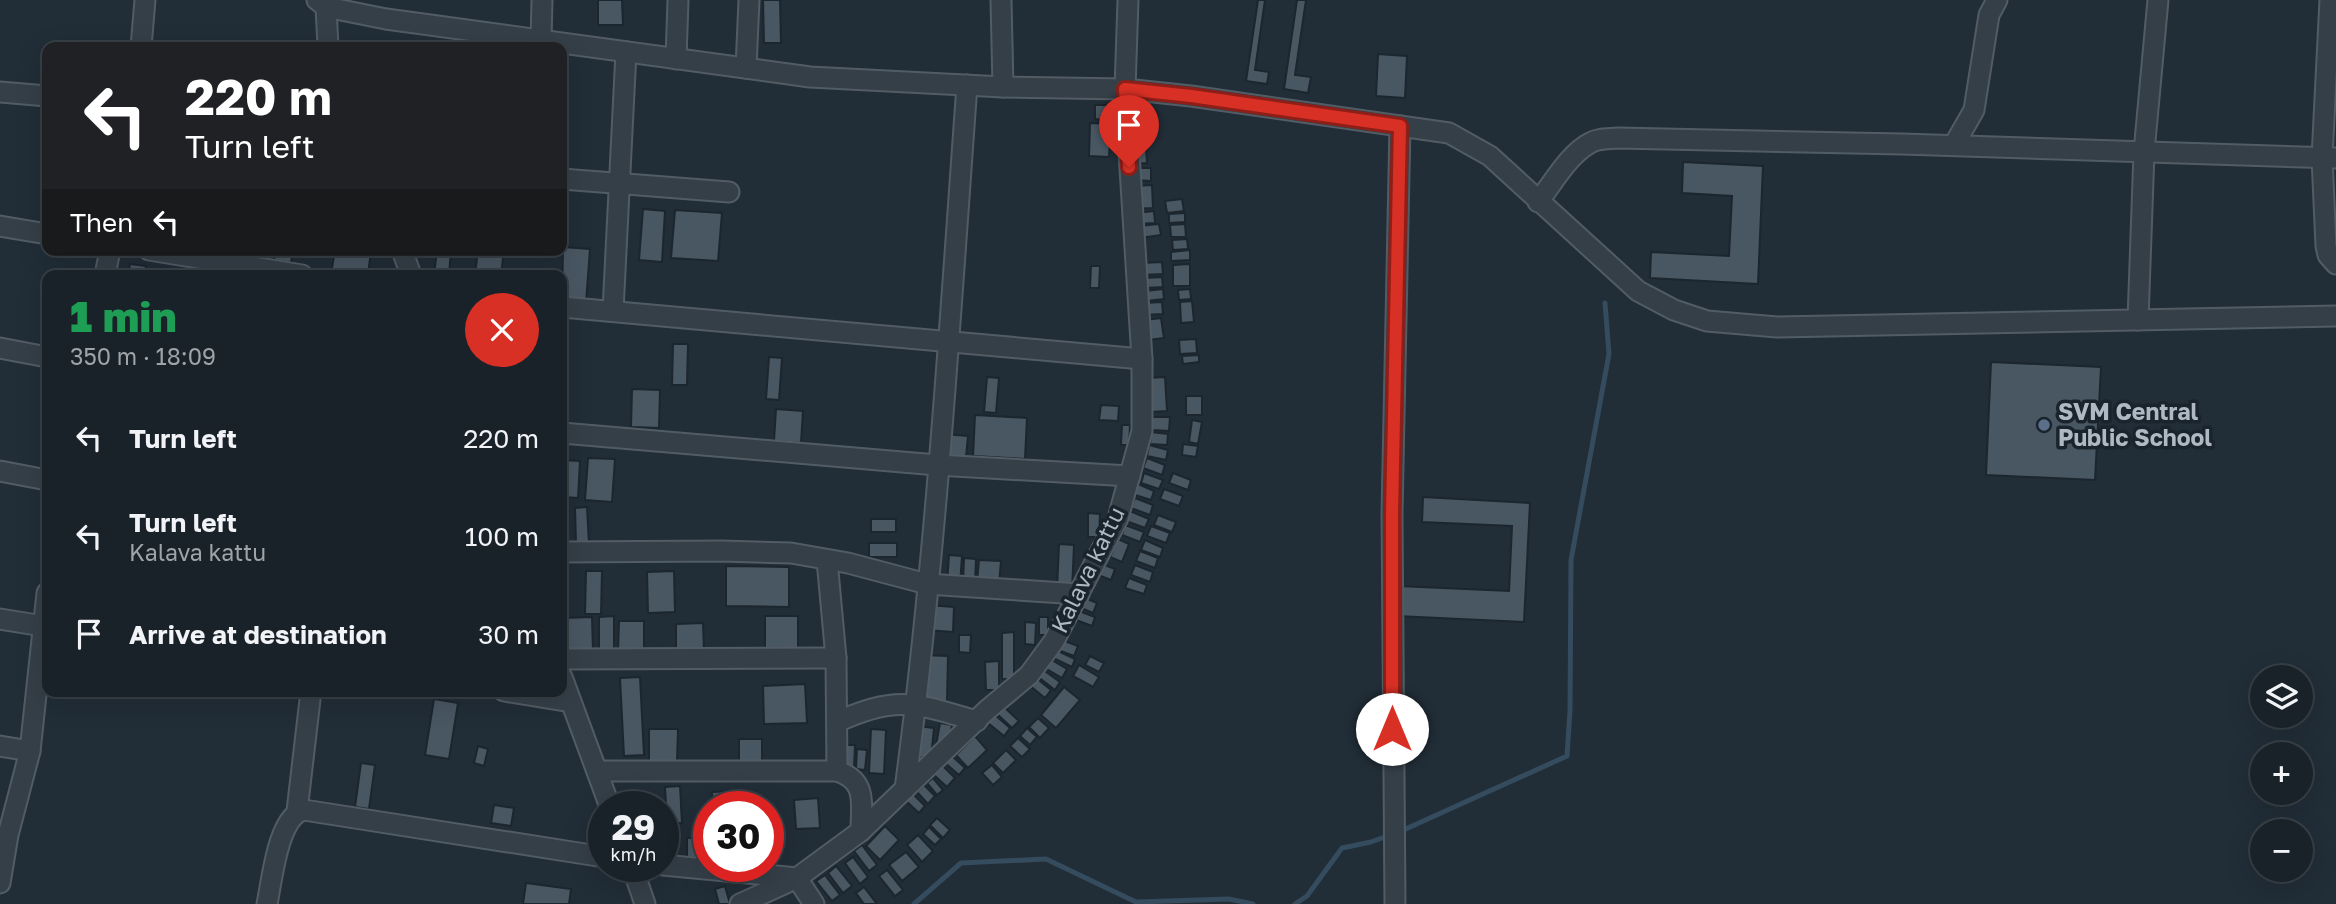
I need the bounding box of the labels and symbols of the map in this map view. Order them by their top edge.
pin [1099,95,1159,167]
place label: SVM Central Public School [2058,397,2212,451]
marker: SVM Central Public School [2036,417,2052,433]
street label: Kalava kattu [1044,502,1130,637]
position arrow [1355,692,1429,766]
speed limit sign: 30 [693,791,784,882]

